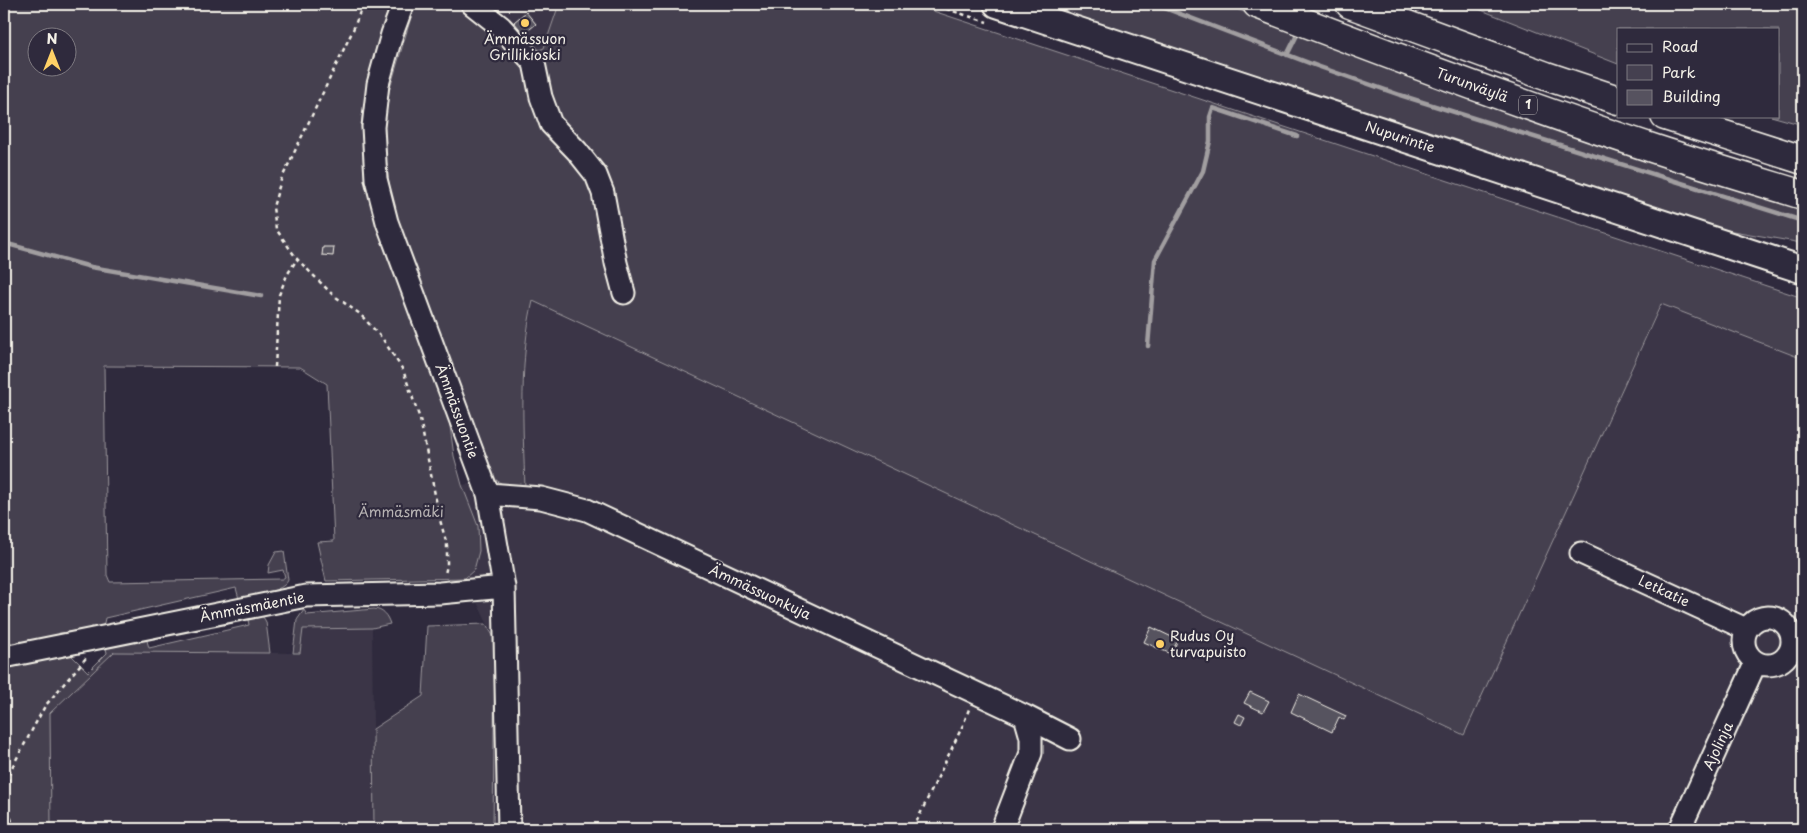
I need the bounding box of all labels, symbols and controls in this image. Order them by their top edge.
marker: Ämmässuon Grillikioski [519,17,531,29]
north arrow [28,28,78,78]
text: N [46,28,58,49]
place label: Ämmässuon Grillikioski [484,28,566,65]
legend [1617,28,1780,118]
text: Road [1662,34,1698,57]
text: Park [1662,60,1696,83]
street label: Turunväylä [1433,62,1511,107]
text: Building [1662,84,1721,107]
road number: 1 [1519,96,1537,114]
street label: Nupurintie [1363,115,1438,158]
street label: Ämmässuontie [431,360,484,461]
park label: Ämmäsmäki [358,501,444,522]
street label: Ämmässuonkuja [706,559,815,625]
street label: Letkatie [1635,570,1693,612]
street label: Ämmäsmäentie [198,586,306,627]
place label: Rudus Oy turvapuisto [1170,625,1246,662]
marker: Rudus Oy turvapuisto [1154,638,1166,650]
street label: Ajolinja [1697,718,1738,773]

